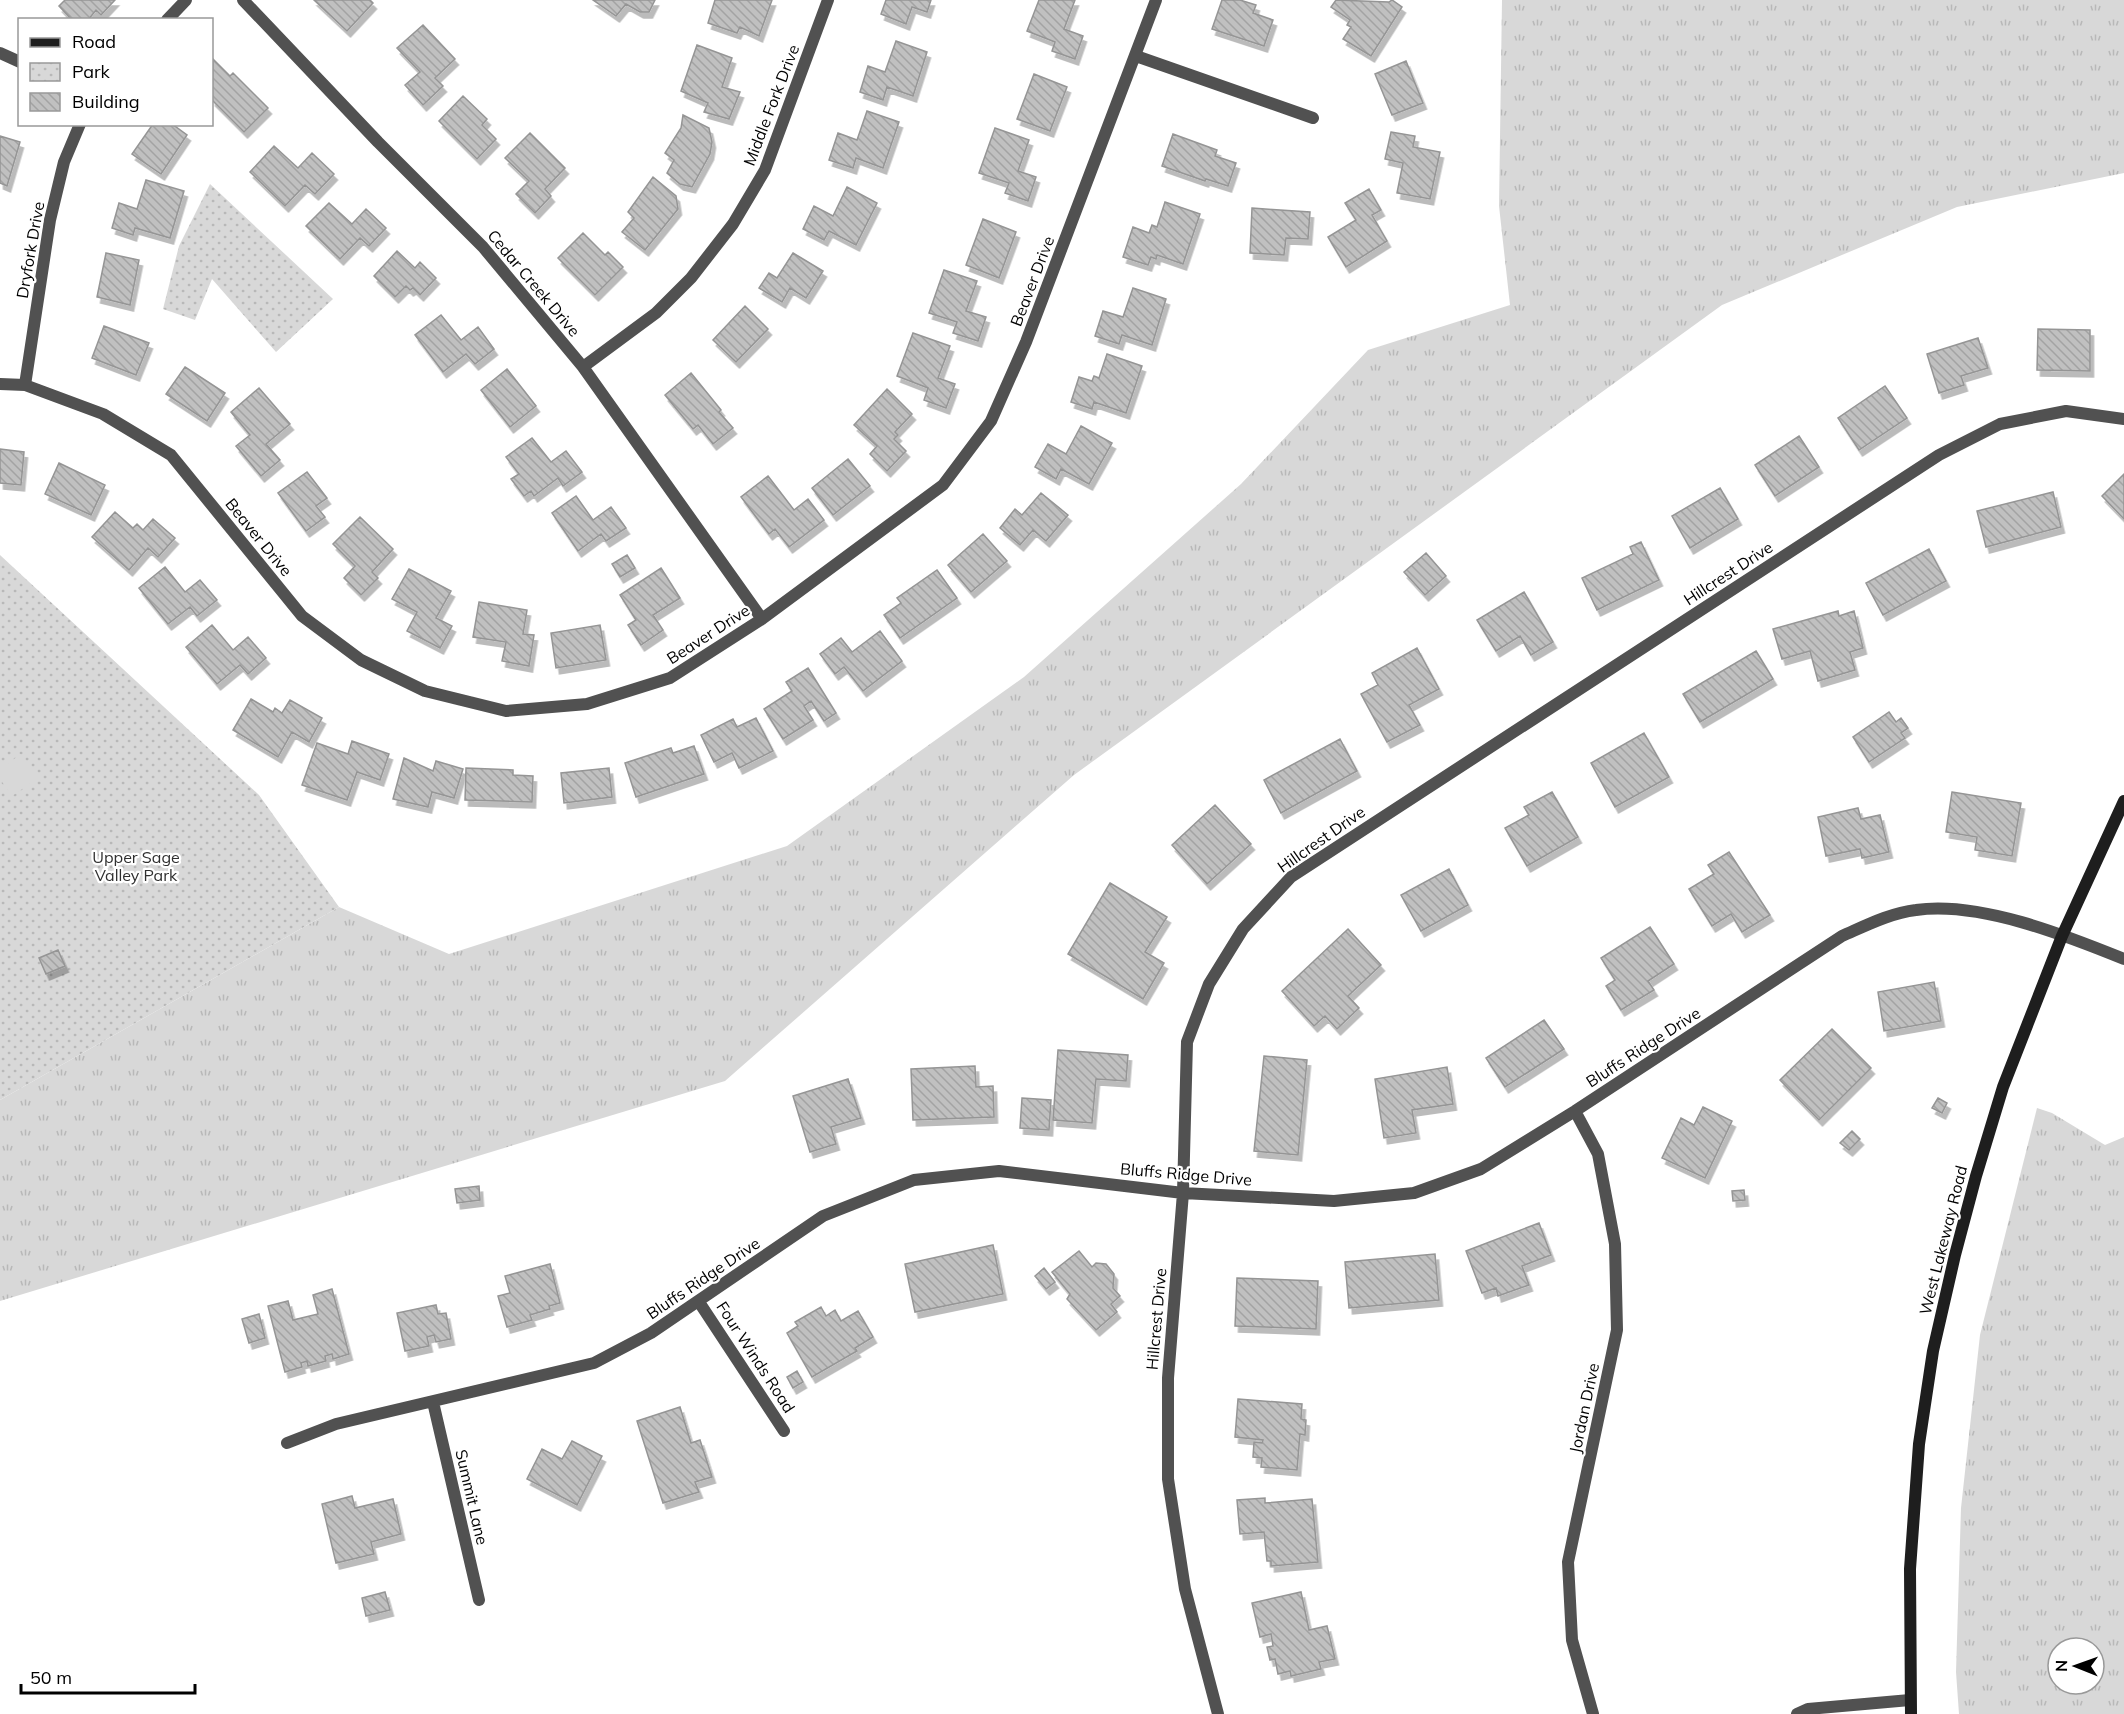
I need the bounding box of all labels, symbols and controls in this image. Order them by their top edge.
legend [18,18,213,126]
text: Road [72,30,116,53]
street label: Middle Fork Drive [739,42,803,168]
text: Park [72,60,111,83]
text: Building [72,90,140,113]
street label: Dryfork Drive [12,200,48,300]
street label: Cedar Creek Drive [483,225,585,341]
street label: Beaver Drive [1006,233,1058,329]
street label: Beaver Drive [221,494,297,580]
street label: Hillcrest Drive [1680,537,1776,609]
street label: Beaver Drive [663,600,753,668]
street label: Hillcrest Drive [1273,801,1369,877]
park label: Upper Sage Valley Park [92,847,180,885]
street label: Bluffs Ridge Drive [1582,1003,1704,1091]
street label: Bluffs Ridge Drive [1119,1158,1253,1190]
street label: West Lakeway Road [1915,1163,1971,1317]
street label: Bluffs Ridge Drive [643,1233,763,1323]
street label: Hillcrest Drive [1142,1267,1170,1371]
street label: Four Winds Road [712,1297,800,1417]
street label: Jordan Drive [1565,1361,1603,1455]
street label: Summit Lane [451,1447,493,1547]
north arrow [2046,1636,2106,1696]
scale bar [21,1657,195,1695]
text: N [2051,1660,2071,1672]
text: 50 m [30,1666,72,1689]

